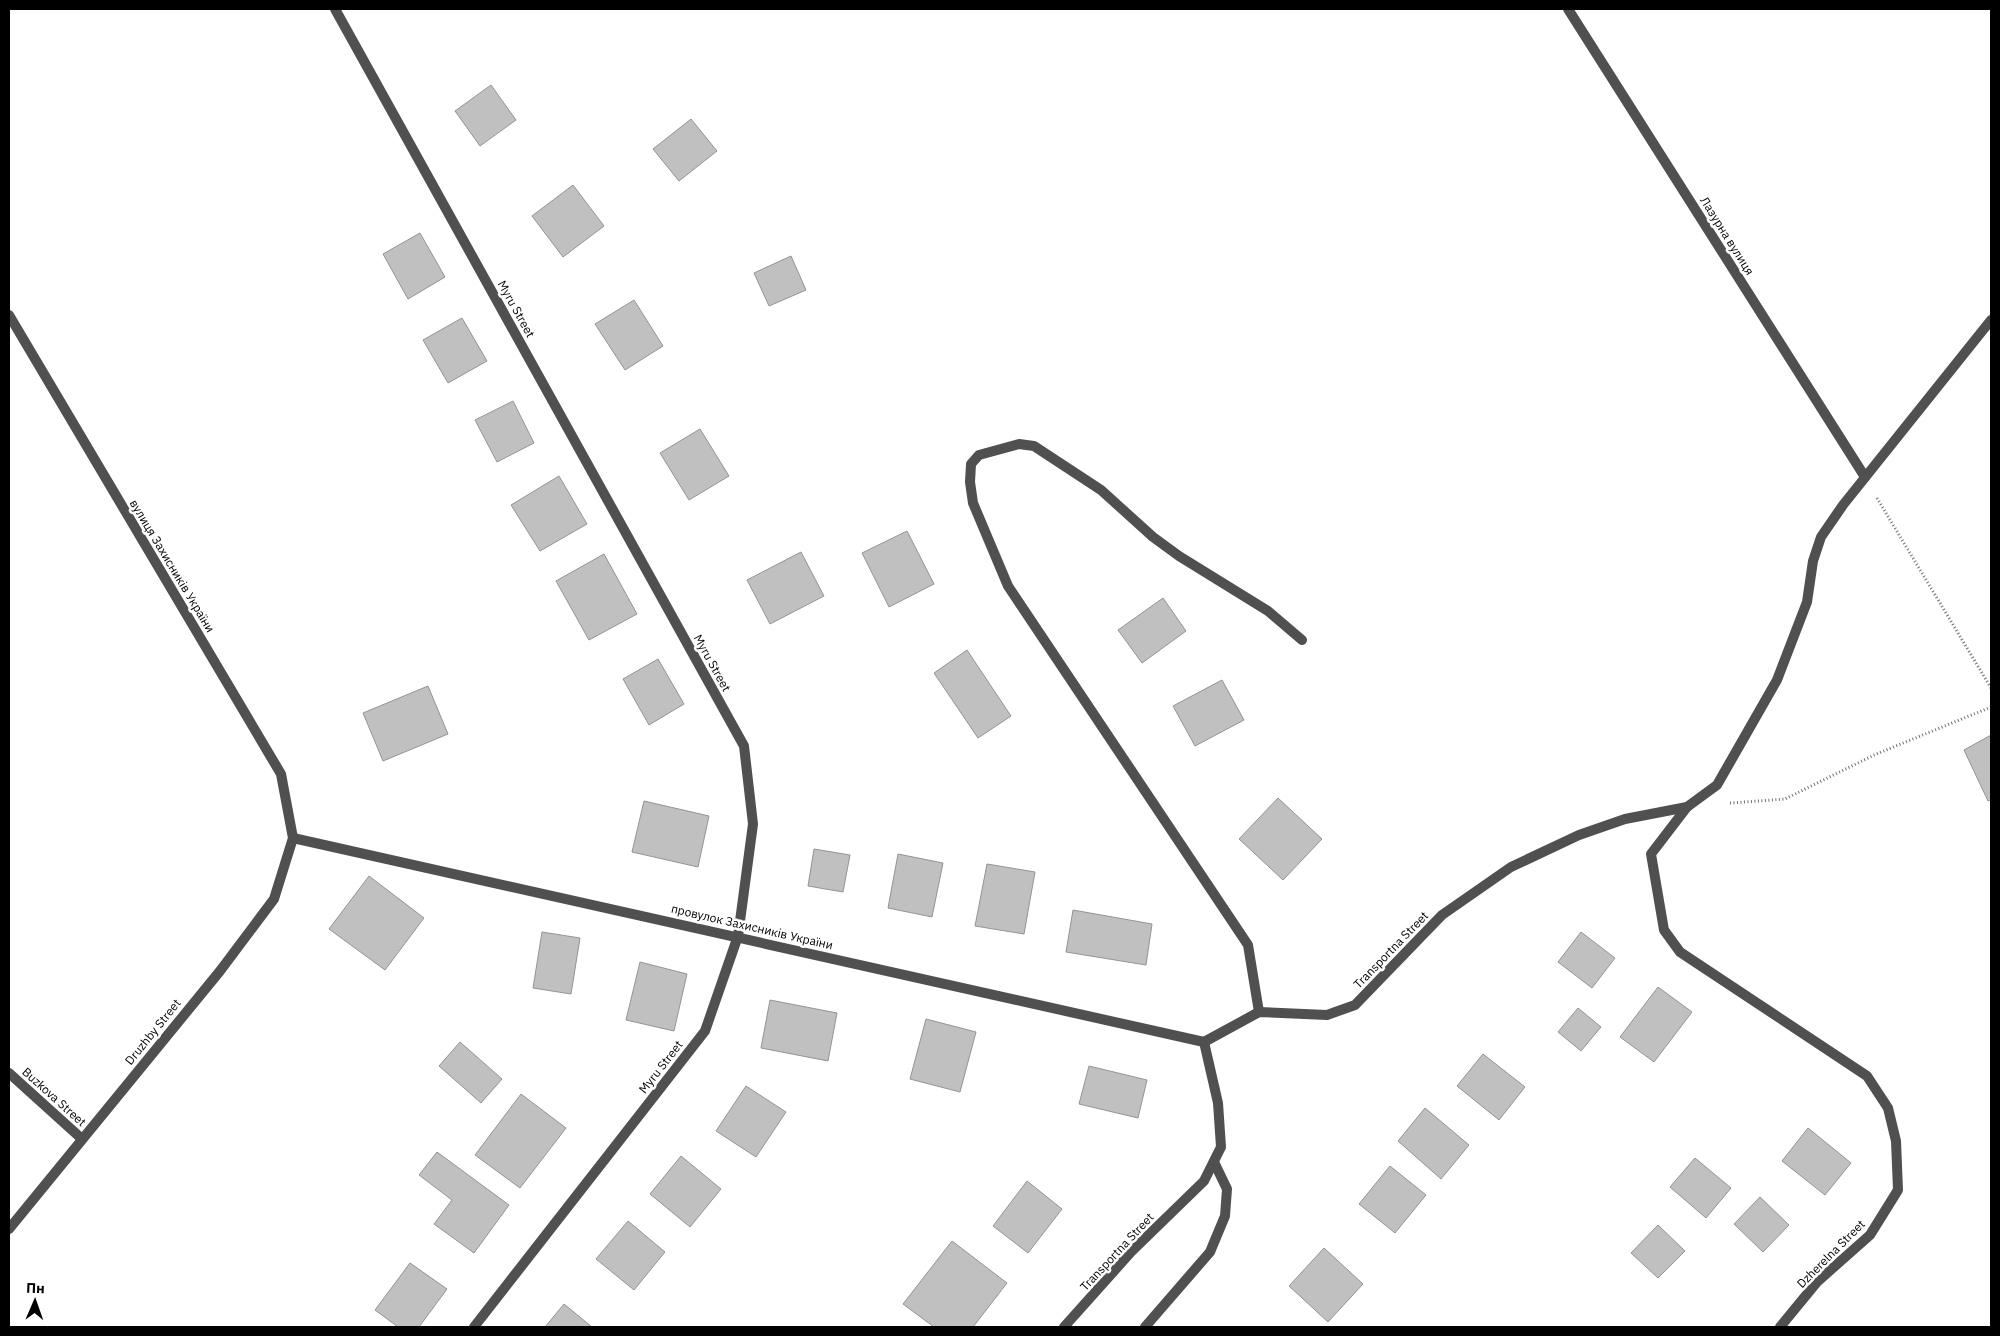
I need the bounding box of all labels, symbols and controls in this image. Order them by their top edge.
street label: Лазурна вулиця [1697,194,1758,278]
street label: Myru Street [495,278,538,340]
street label: вулиця Захисників України [127,497,218,635]
street label: Myru Street [691,632,734,694]
street label: провулок Захисників України [670,901,835,952]
street label: Transportna Street [1350,908,1431,991]
street label: Druzhby Street [122,996,184,1068]
street label: Myru Street [635,1037,686,1096]
street label: Buzkova Street [19,1064,89,1129]
street label: Transportna Street [1077,1210,1157,1294]
street label: Dzherelna Street [1793,1216,1868,1291]
north arrow [10,1276,60,1326]
text: Пн [26,1279,45,1297]

